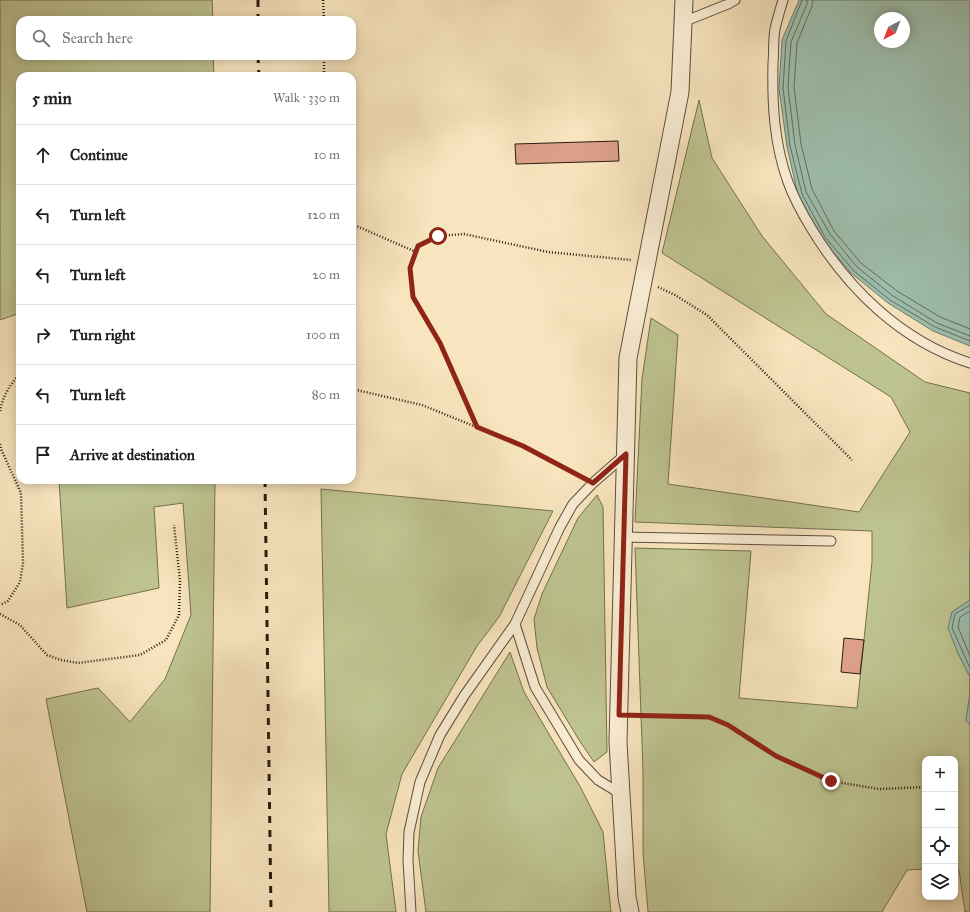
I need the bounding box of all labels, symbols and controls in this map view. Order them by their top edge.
north arrow [874,12,910,48]
search box [16,16,356,60]
icon: search [30,27,52,49]
text: Search here [62,29,133,47]
text: 5 min [32,88,72,109]
text: Walk · 330 m [273,90,340,106]
icon: ahead [32,144,54,166]
text: Continue [70,146,128,164]
text: 10 m [314,147,340,163]
icon: left [32,204,54,226]
text: Turn left [70,206,126,224]
text: 120 m [307,207,340,223]
route start [429,227,447,245]
icon: left [32,264,54,286]
text: Turn left [70,266,126,284]
text: 20 m [312,267,340,283]
icon: right [32,324,54,346]
text: Turn right [70,326,135,344]
text: 100 m [306,327,340,343]
icon: left [32,384,54,406]
text: Turn left [70,386,126,404]
text: 80 m [312,387,340,403]
icon: arrive [32,444,54,466]
text: Arrive at destination [70,446,195,464]
map controls [922,756,958,900]
button: + [922,756,958,792]
route end [822,772,840,790]
button: − [922,792,958,828]
button: locate [922,828,958,864]
button: layers [922,864,958,900]

